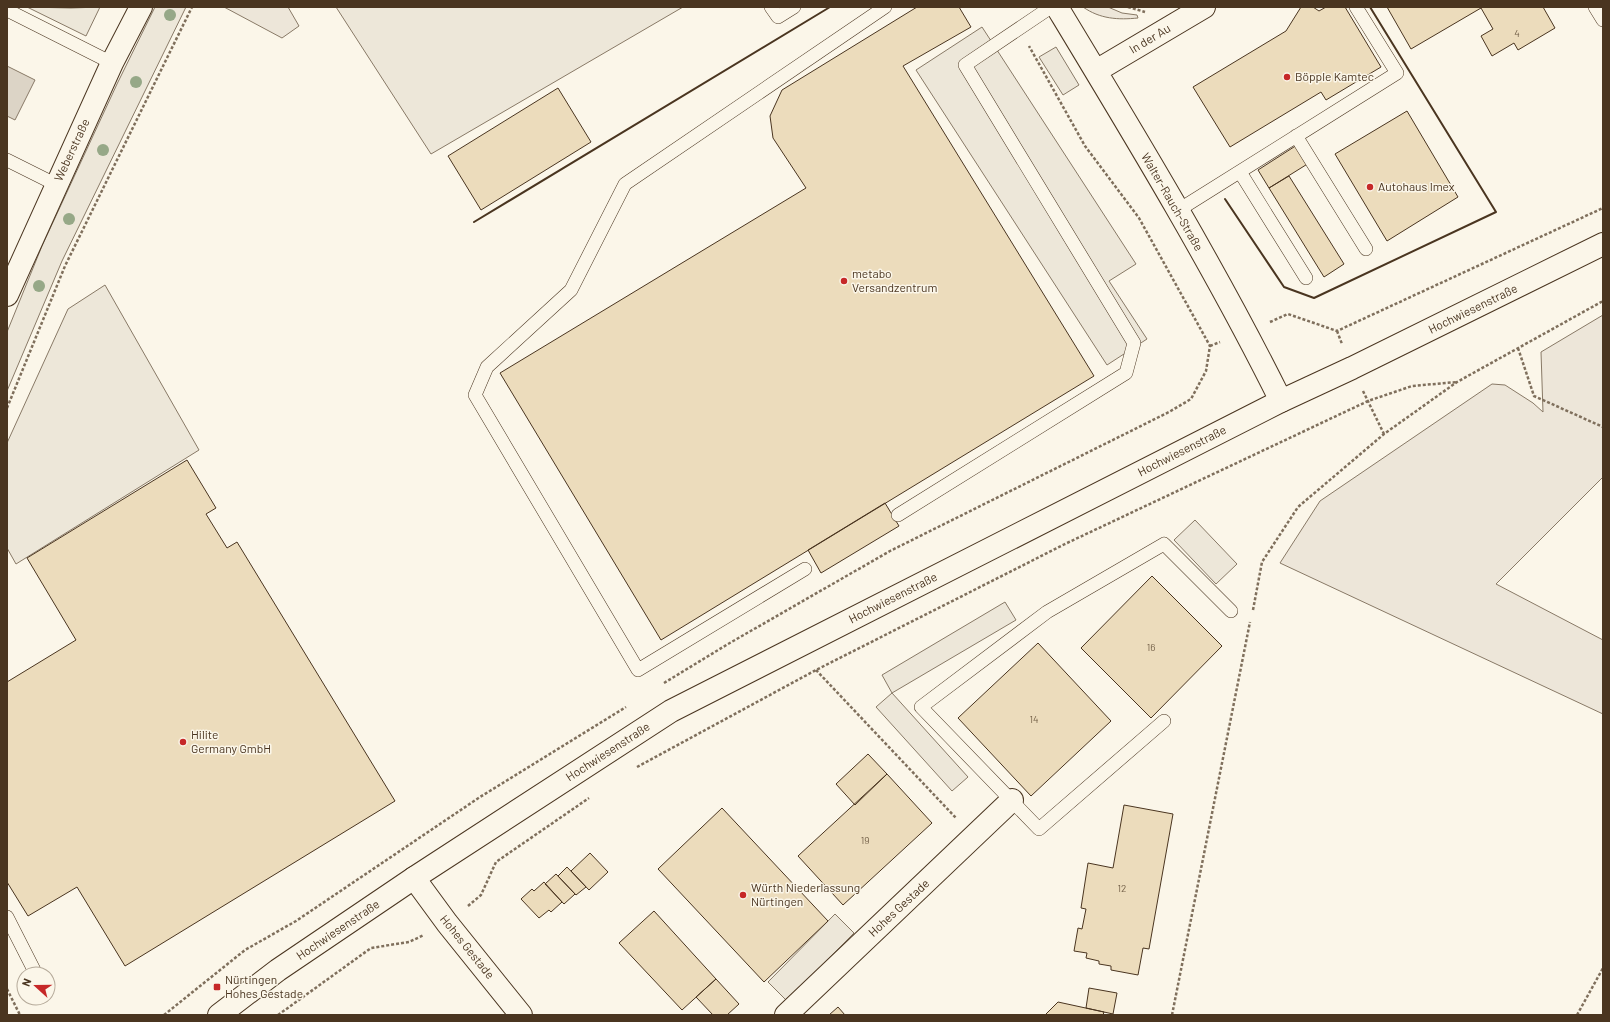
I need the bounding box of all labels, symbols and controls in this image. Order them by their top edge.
street label: In der Au [1126,20,1173,56]
house number: 4 [1514,27,1520,39]
place label: Böpple Kamtec [1295,69,1374,83]
marker: Böpple Kamtec [1282,72,1292,82]
street label: Weberstraße [51,116,92,183]
street label: Walter-Rauch-Straße [1139,150,1207,253]
place label: Autohaus Imex [1378,179,1455,193]
marker: Autohaus Imex [1365,182,1375,192]
place label: metabo Versandzentrum [852,266,937,294]
marker: metabo Versandzentrum [839,276,849,286]
street label: Hochwiesenstraße [1426,280,1519,336]
street label: Hochwiesenstraße [1135,422,1228,478]
street label: Hochwiesenstraße [846,569,939,625]
house number: 16 [1147,641,1155,653]
house number: 14 [1029,713,1039,725]
street label: Hochwiesenstraße [563,719,652,784]
place label: Hilite Germany GmbH [191,727,271,755]
marker: Hilite Germany GmbH [178,737,188,747]
house number: 19 [861,834,869,846]
street label: Hohes Gestade [865,876,932,939]
place label: Würth Niederlassung Nürtingen [751,880,860,908]
house number: 12 [1118,882,1126,894]
marker: Würth Niederlassung Nürtingen [738,890,748,900]
street label: Hochwiesenstraße [293,896,382,962]
street label: Hohes Gestade [438,912,498,981]
north arrow [16,966,56,1006]
place label: Nürtingen Hohes Gestade [225,972,303,1000]
text: N [19,976,34,988]
marker: Nürtingen Hohes Gestade [212,982,222,992]

